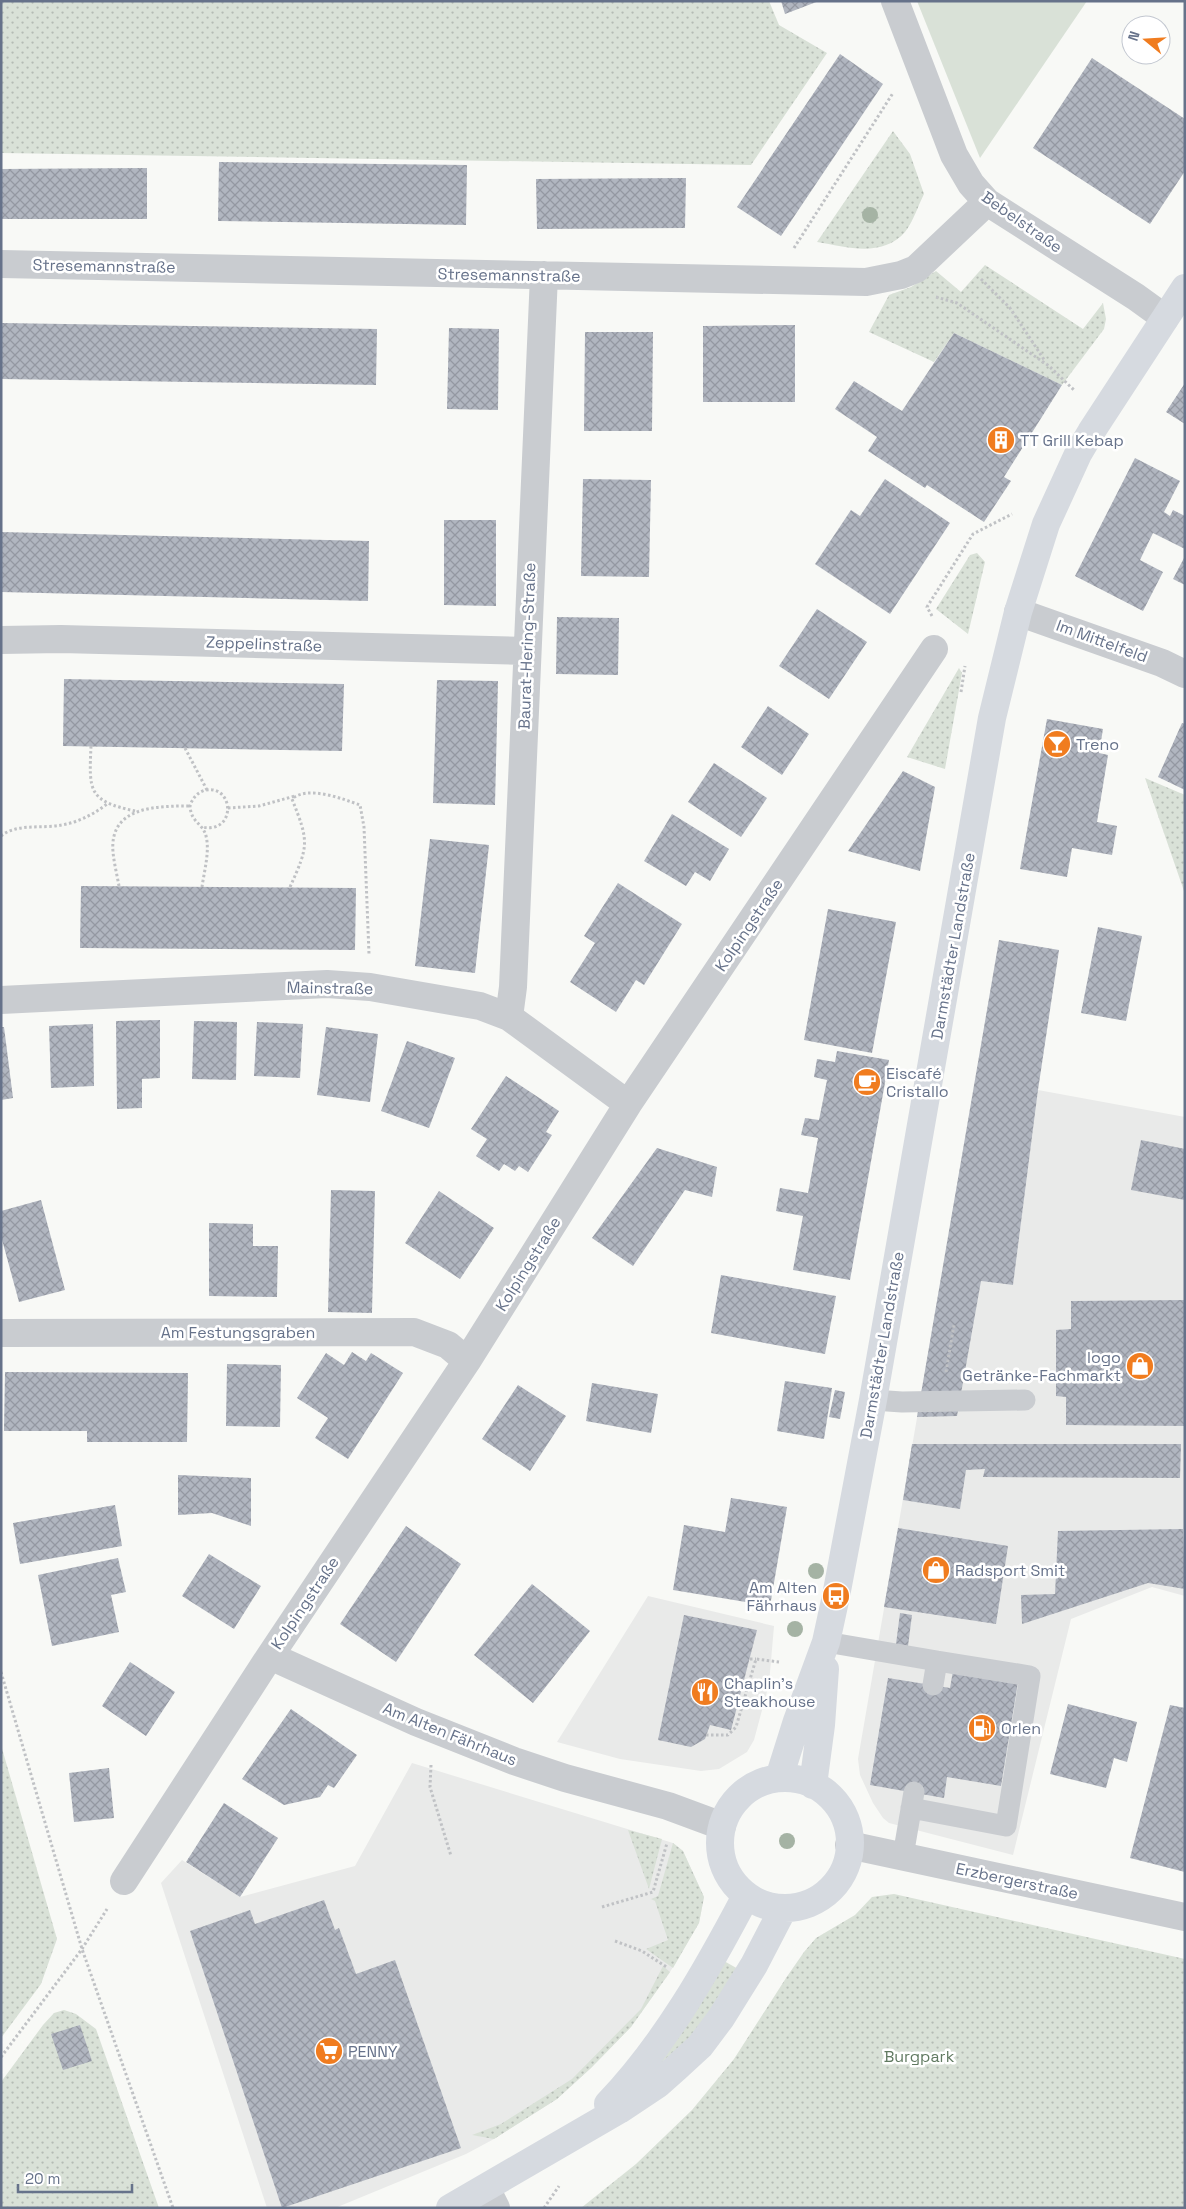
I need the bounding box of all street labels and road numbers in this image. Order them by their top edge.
street label: Bebelstraße [978,186,1066,258]
street label: Stresemannstraße [32,254,176,278]
street label: Stresemannstraße [437,263,581,287]
street label: Baurat-Hering-Straße [514,562,540,730]
street label: Im Mittelfeld [1053,615,1151,667]
street label: Zeppelinstraße [206,631,322,657]
street label: Darmstädter Landstraße [926,851,980,1041]
street label: Kolpingstraße [710,875,788,975]
street label: Mainstraße [286,977,374,999]
street label: Kolpingstraße [491,1213,565,1315]
street label: Darmstädter Landstraße [855,1250,909,1440]
street label: Am Festungsgraben [161,1322,315,1343]
street label: Kolpingstraße [266,1553,344,1653]
street label: Am Alten Fährhaus [380,1698,520,1770]
street label: Erzbergerstraße [954,1858,1080,1904]

